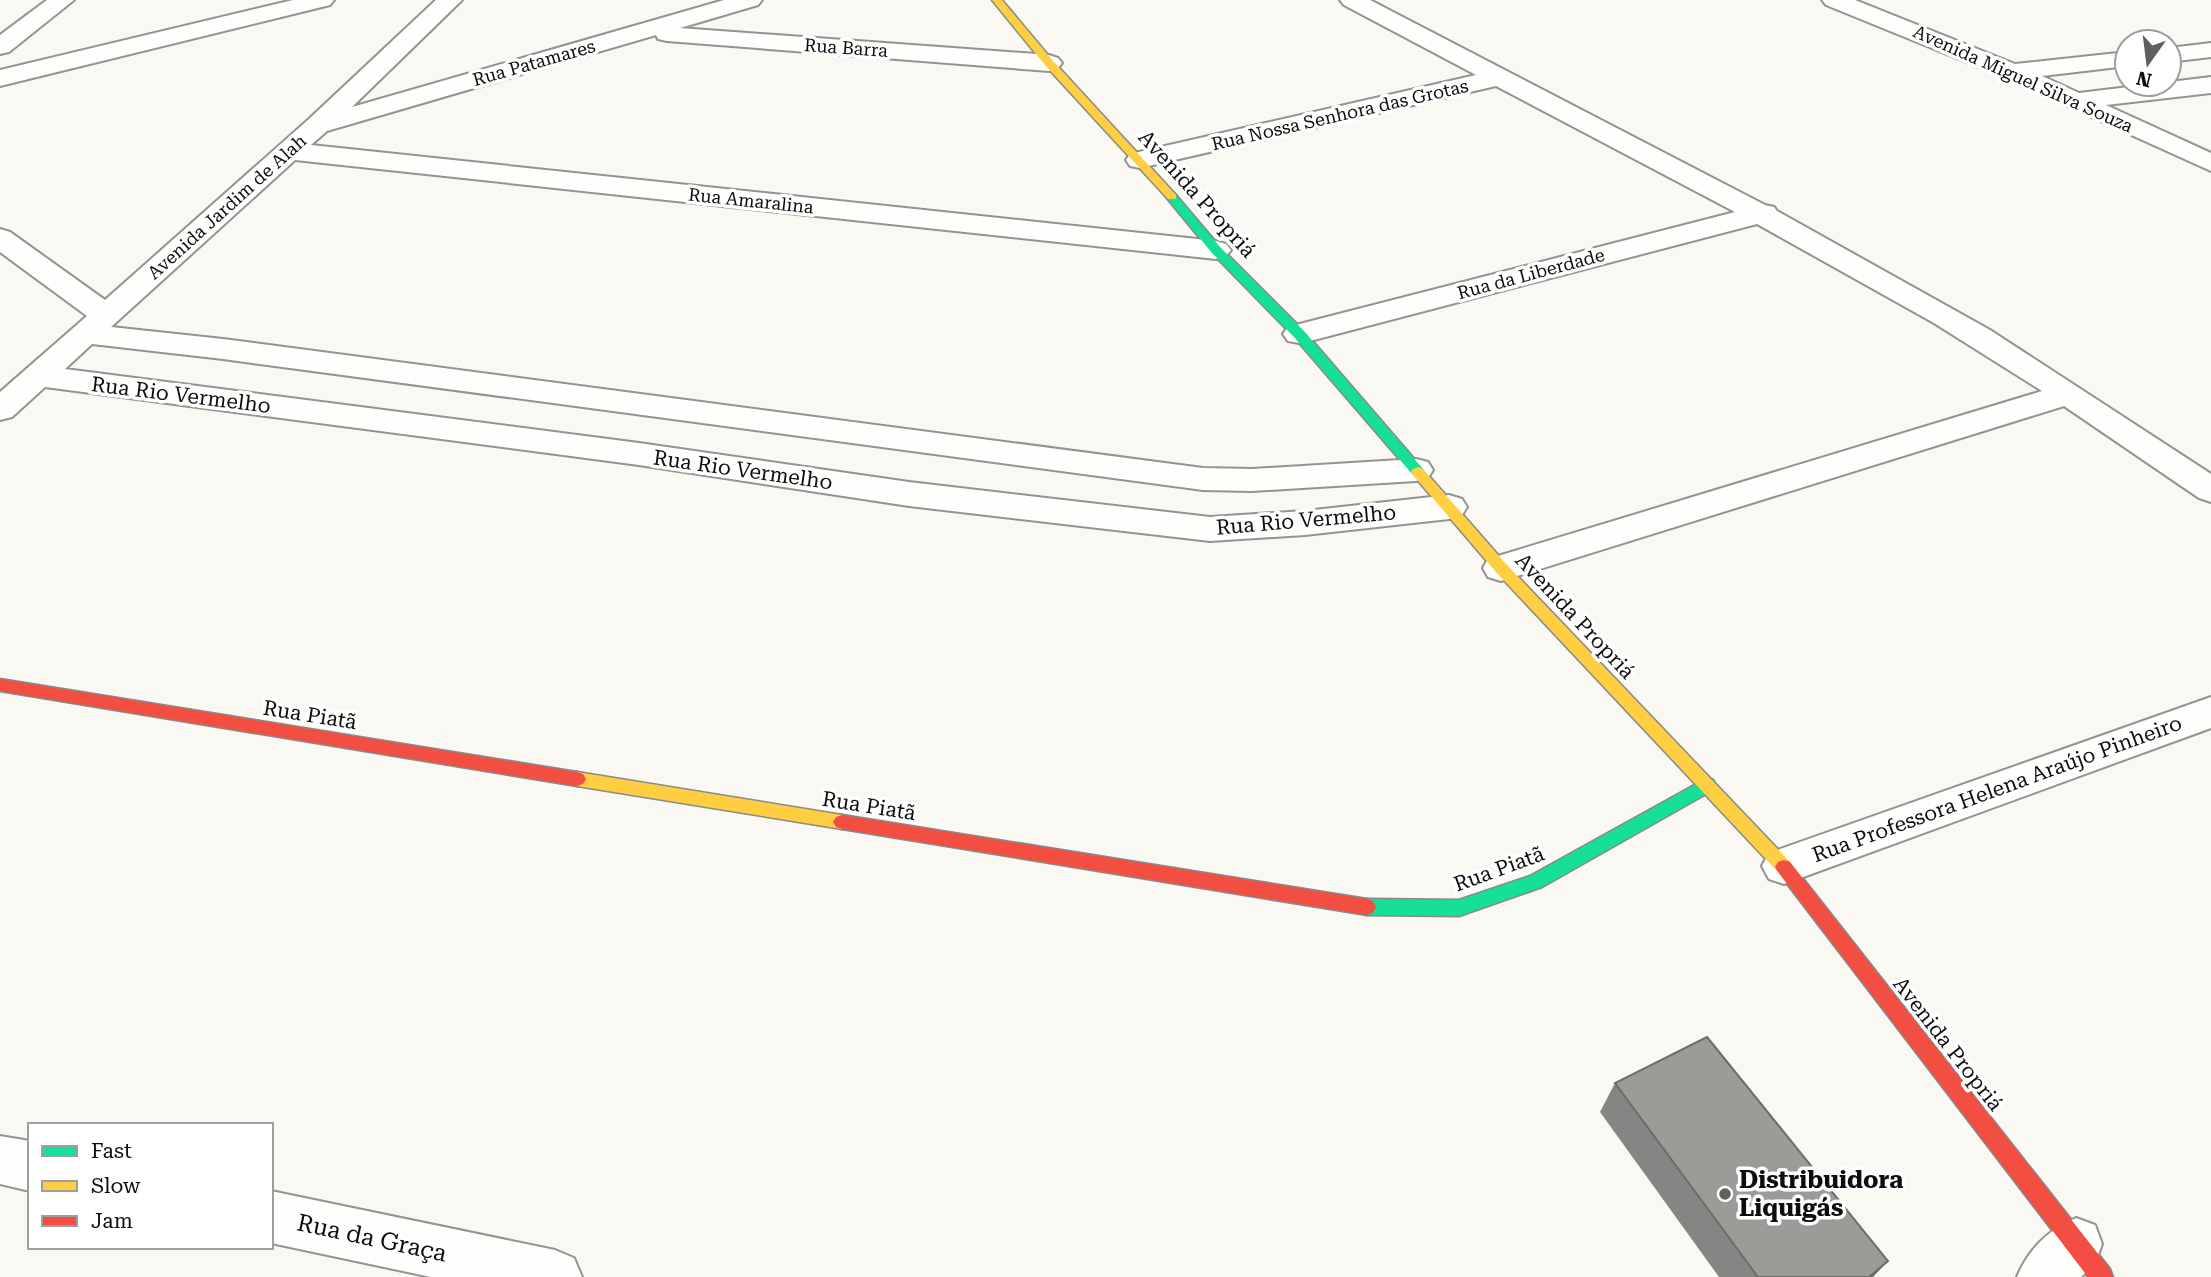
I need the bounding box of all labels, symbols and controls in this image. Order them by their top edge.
street label: Avenida Miguel Silva Souza [1910,21,2137,137]
north arrow [2113,28,2183,98]
street label: Rua Barra [804,34,889,61]
street label: Rua Patamares [470,35,598,90]
text: N [2134,66,2154,92]
street label: Rua Nossa Senhora das Grotas [1209,75,1470,154]
street label: Avenida Propriá [1134,125,1261,263]
street label: Avenida Jardim de Alah [143,130,310,283]
street label: Rua Amaralina [687,183,815,218]
street label: Rua da Liberdade [1455,244,1607,303]
street label: Rua Rio Vermelho [90,372,272,418]
street label: Rua Rio Vermelho [652,446,834,494]
street label: Rua Rio Vermelho [1215,500,1397,540]
street label: Avenida Propriá [1511,548,1640,684]
street label: Rua Piatã [261,696,359,734]
street label: Rua Professora Helena Araújo Pinheiro [1809,711,2185,867]
street label: Rua Piatã [820,787,918,825]
street label: Rua Piatã [1450,841,1548,896]
street label: Avenida Propriá [1888,972,2008,1116]
legend [28,1123,273,1249]
text: Fast [91,1139,132,1163]
place label: Distribuidora Liquigás [1739,1166,1903,1222]
text: Slow [91,1174,141,1198]
marker: Distribuidora Liquigás [1717,1186,1733,1202]
street label: Rua da Graça [295,1208,449,1268]
text: Jam [91,1209,133,1233]

